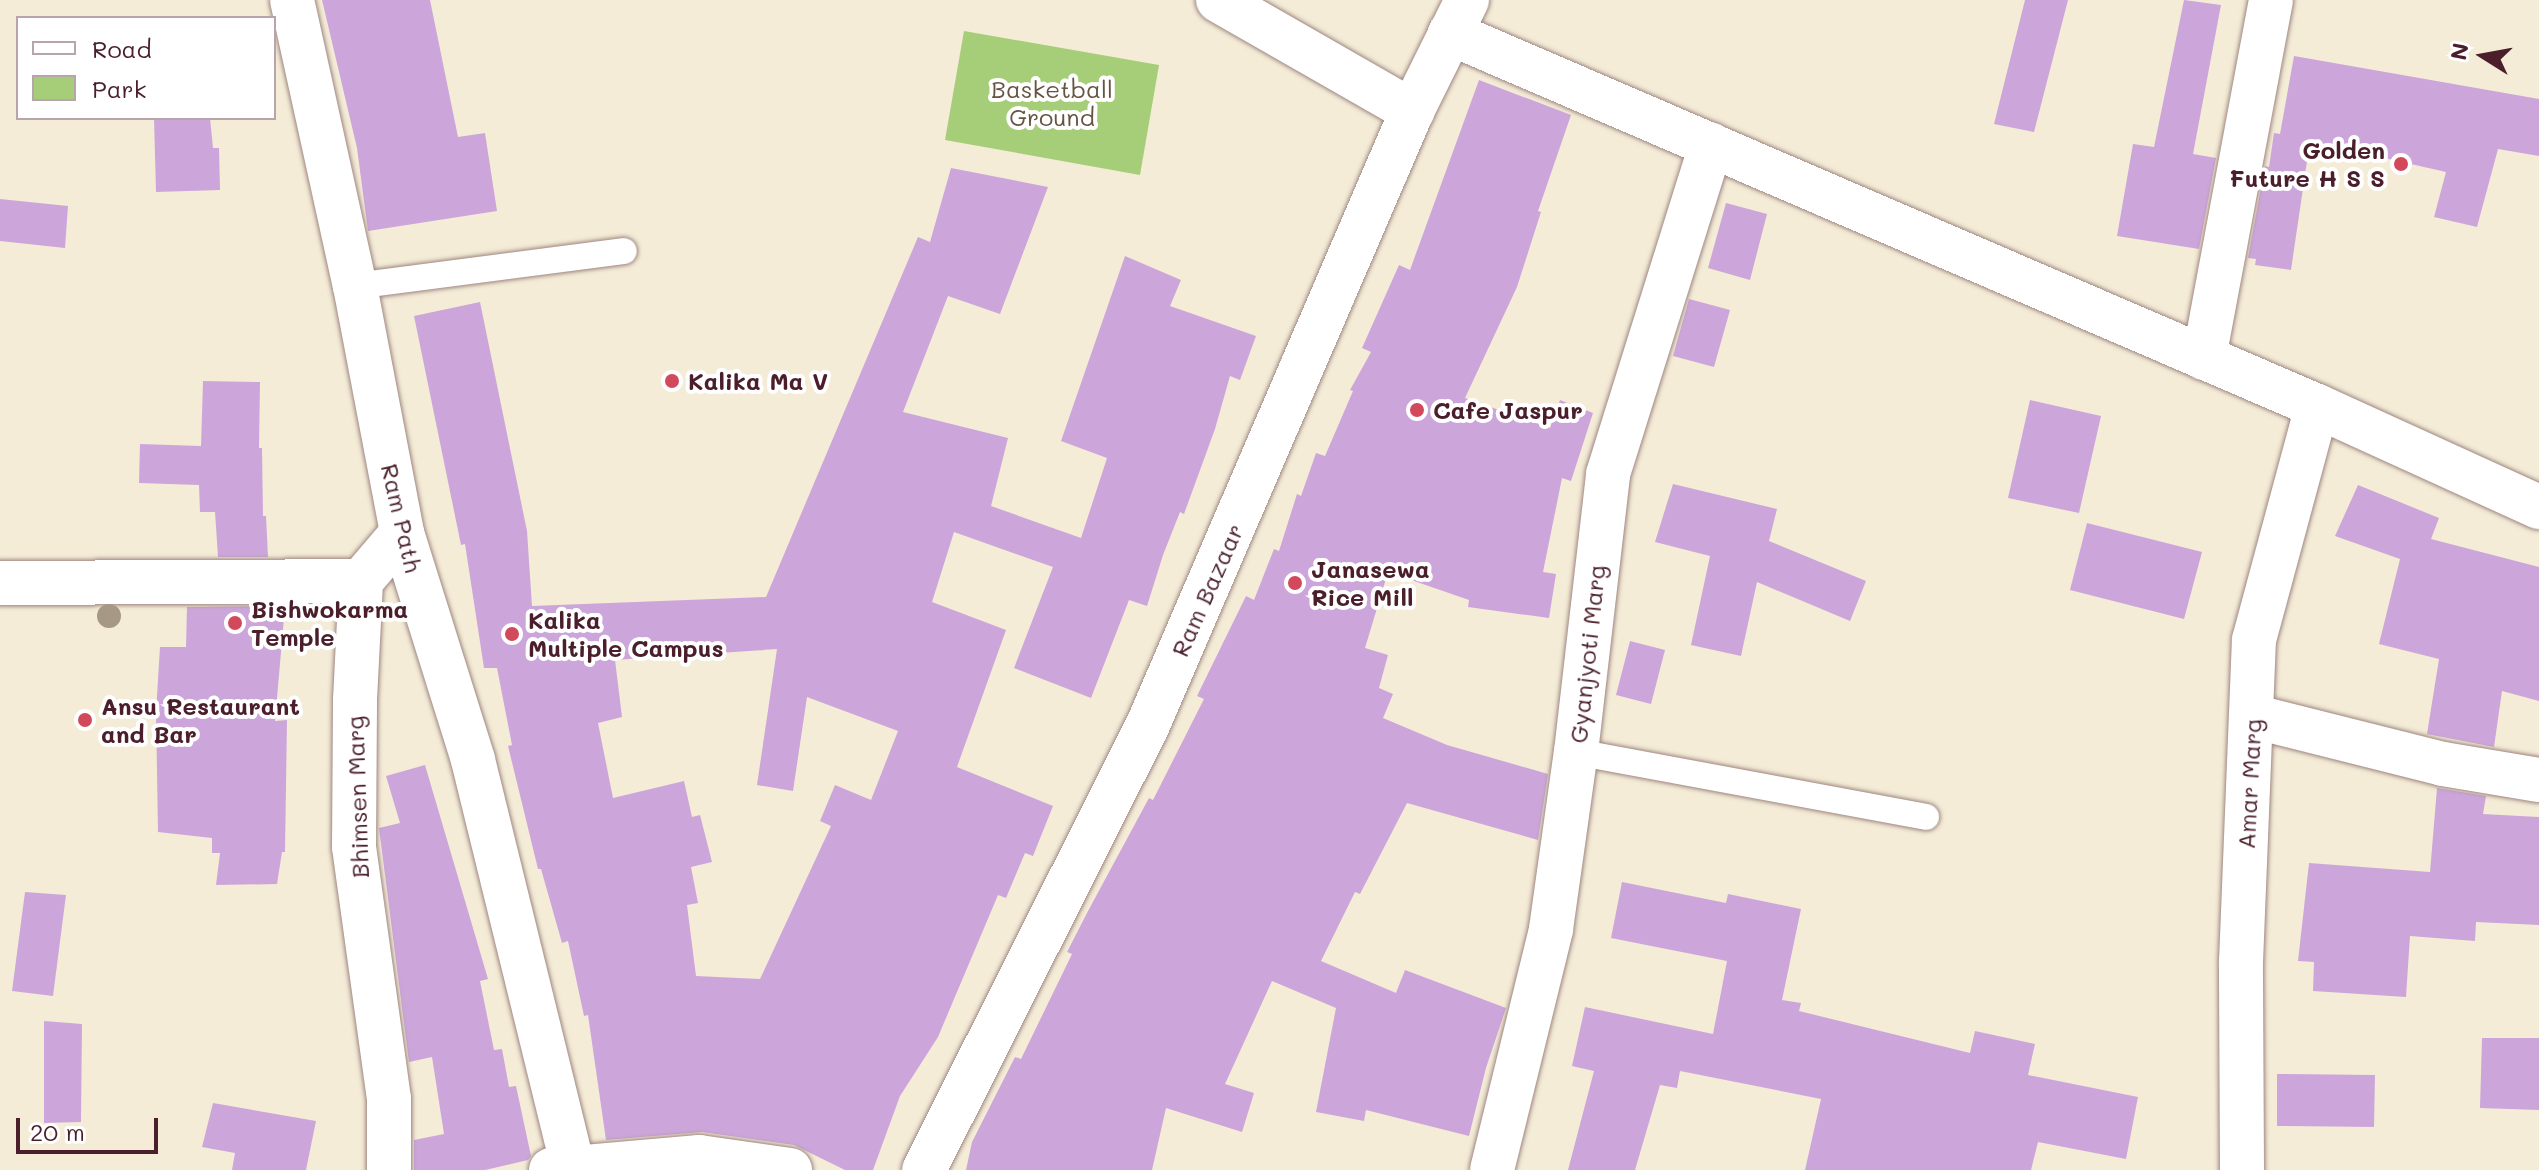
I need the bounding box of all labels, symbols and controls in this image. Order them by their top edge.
legend [16,16,276,120]
north arrow [2443,16,2523,96]
text: Road [92,33,152,64]
text: N [2443,40,2475,62]
text: Park [92,73,146,104]
park label: Basketball Ground [991,75,1113,131]
place label: Golden Future H S S [2229,136,2385,192]
marker: Golden Future H S S [2392,155,2410,173]
place label: Kalika Ma V [688,367,828,395]
marker: Kalika Ma V [663,372,681,390]
place label: Cafe Jaspur [1433,396,1583,424]
marker: Cafe Jaspur [1408,401,1426,419]
street label: Ram Path [376,461,428,575]
street label: Ram Bazaar [1165,519,1249,661]
place label: Janasewa Rice Mill [1311,555,1430,611]
street label: Gyanjyoti Marg [1563,563,1611,745]
marker: Janasewa Rice Mill [1286,574,1304,592]
place label: Bishwokarma Temple [251,595,408,651]
place label: Kalika Multiple Campus [528,606,724,662]
marker: Bishwokarma Temple [226,614,244,632]
marker: Kalika Multiple Campus [503,625,521,643]
place label: Ansu Restaurant and Bar [101,692,300,748]
marker: Ansu Restaurant and Bar [76,711,94,729]
street label: Bhimsen Marg [340,715,374,879]
street label: Amar Marg [2231,718,2267,850]
scale bar [20,1102,162,1152]
text: 20 m [30,1116,85,1147]

